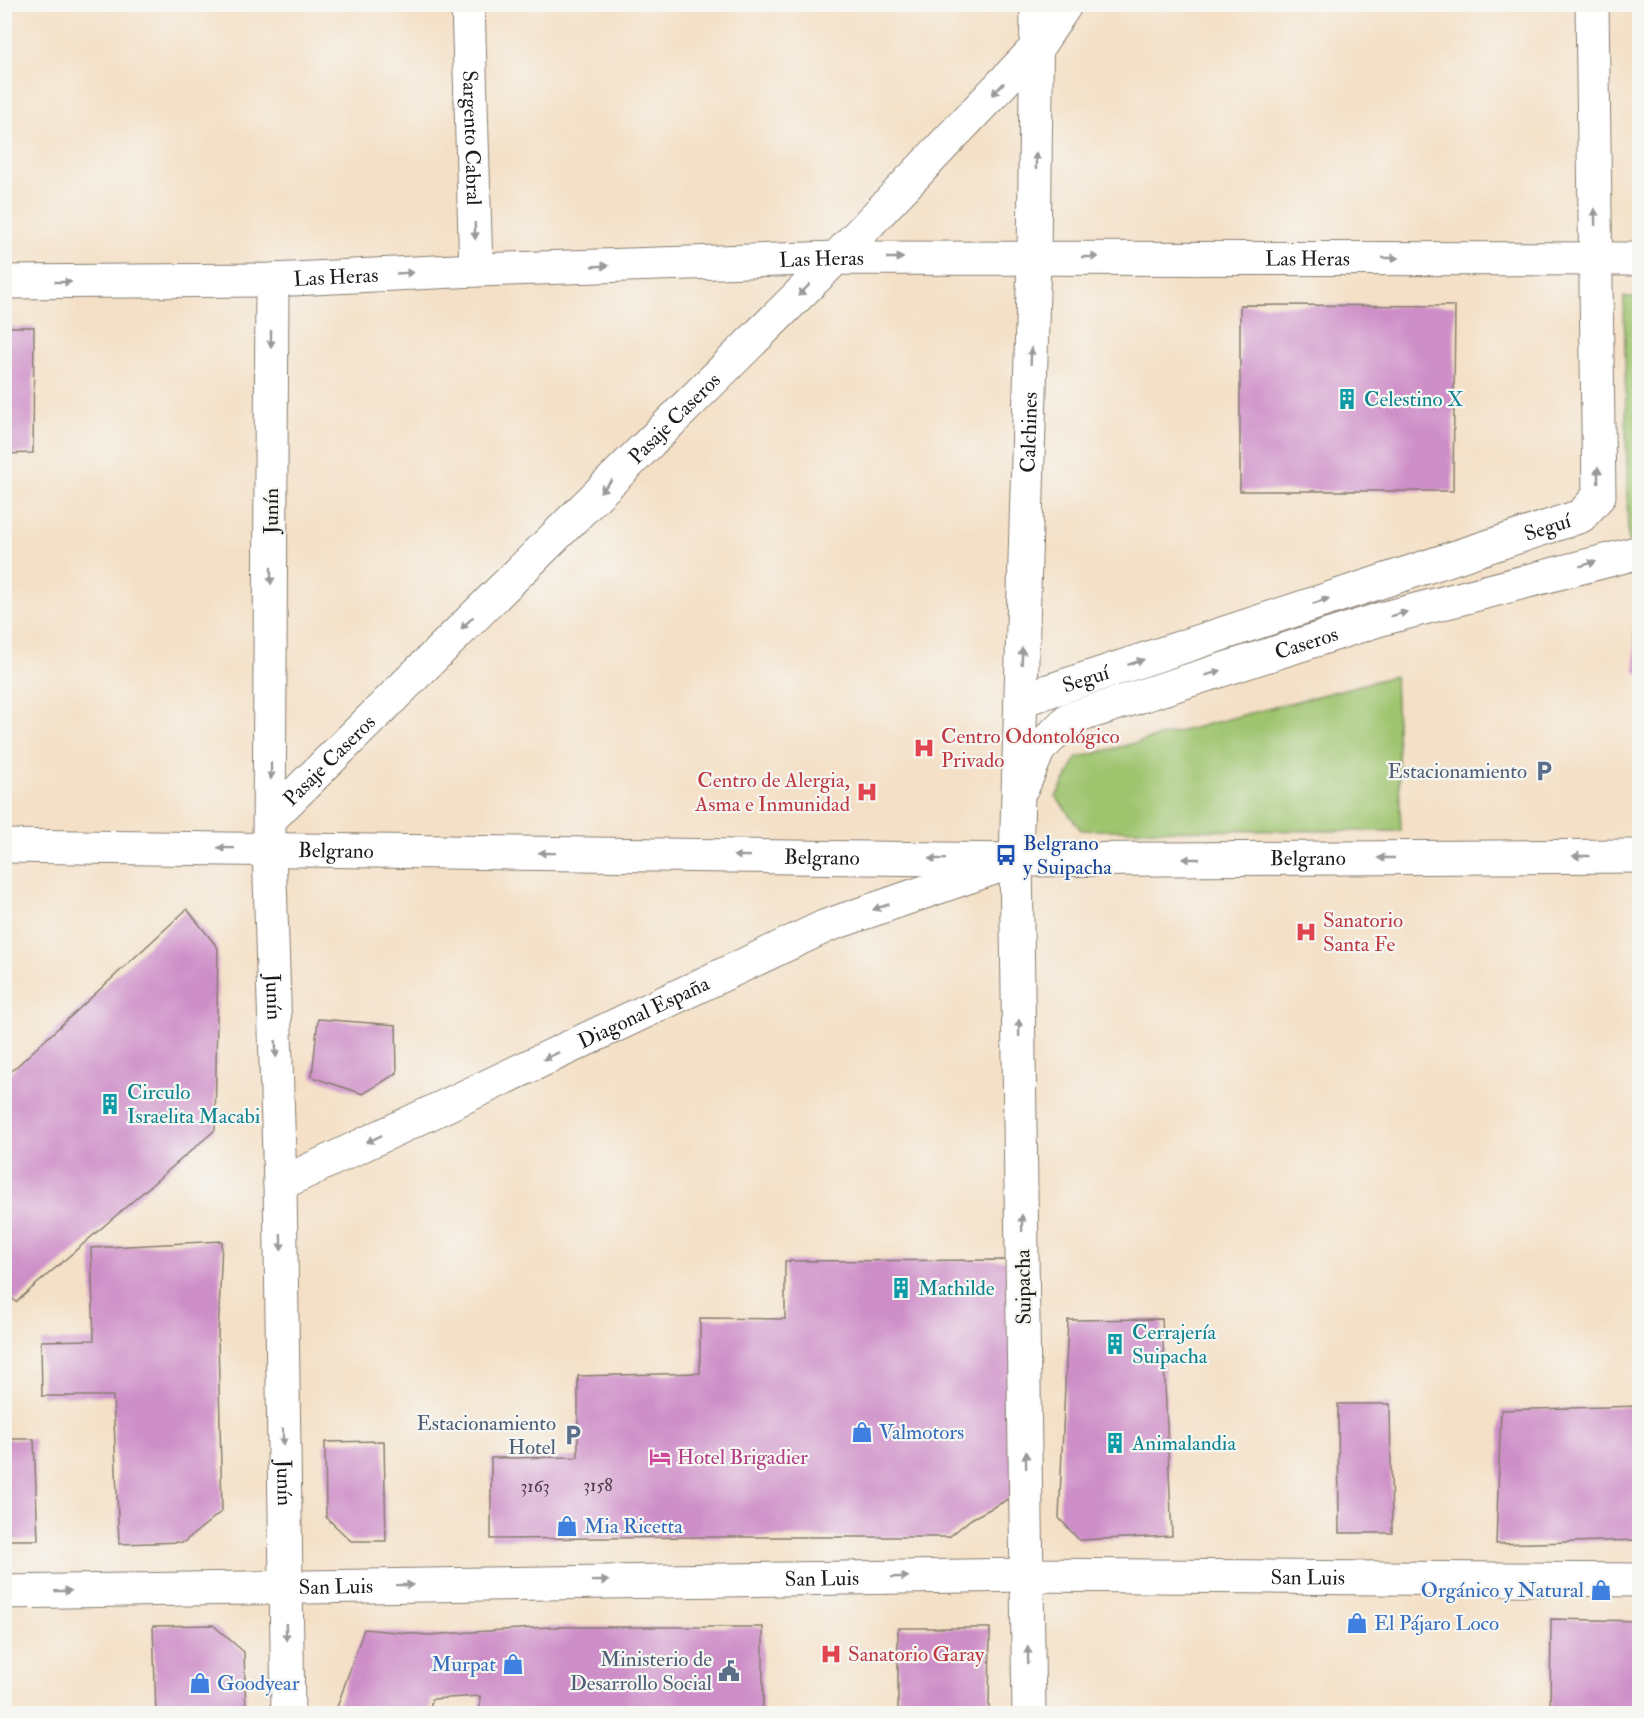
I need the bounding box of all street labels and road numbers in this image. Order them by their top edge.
street label: Sargento Cabral [456,70,487,207]
street label: Las Heras [779,245,864,274]
street label: Las Heras [1265,246,1350,273]
street label: Las Heras [293,262,379,293]
street label: Pasaje Caseros [623,367,727,470]
street label: Calchines [1015,391,1044,473]
street label: Junín [258,488,285,535]
street label: Seguí [1521,507,1576,548]
street label: Caseros [1271,621,1342,666]
street label: Seguí [1059,659,1114,699]
street label: Pasaje Caseros [278,709,381,812]
street label: Belgrano [298,837,374,865]
street label: Belgrano [784,844,860,872]
street label: Belgrano [1270,845,1346,872]
street label: Diagonal España [574,970,714,1055]
street label: Junín [259,972,288,1021]
street label: Suipacha [1009,1249,1038,1325]
street label: Junín [270,1458,298,1506]
street label: San Luis [1271,1564,1345,1592]
street label: San Luis [784,1565,859,1593]
street label: San Luis [299,1573,373,1601]

